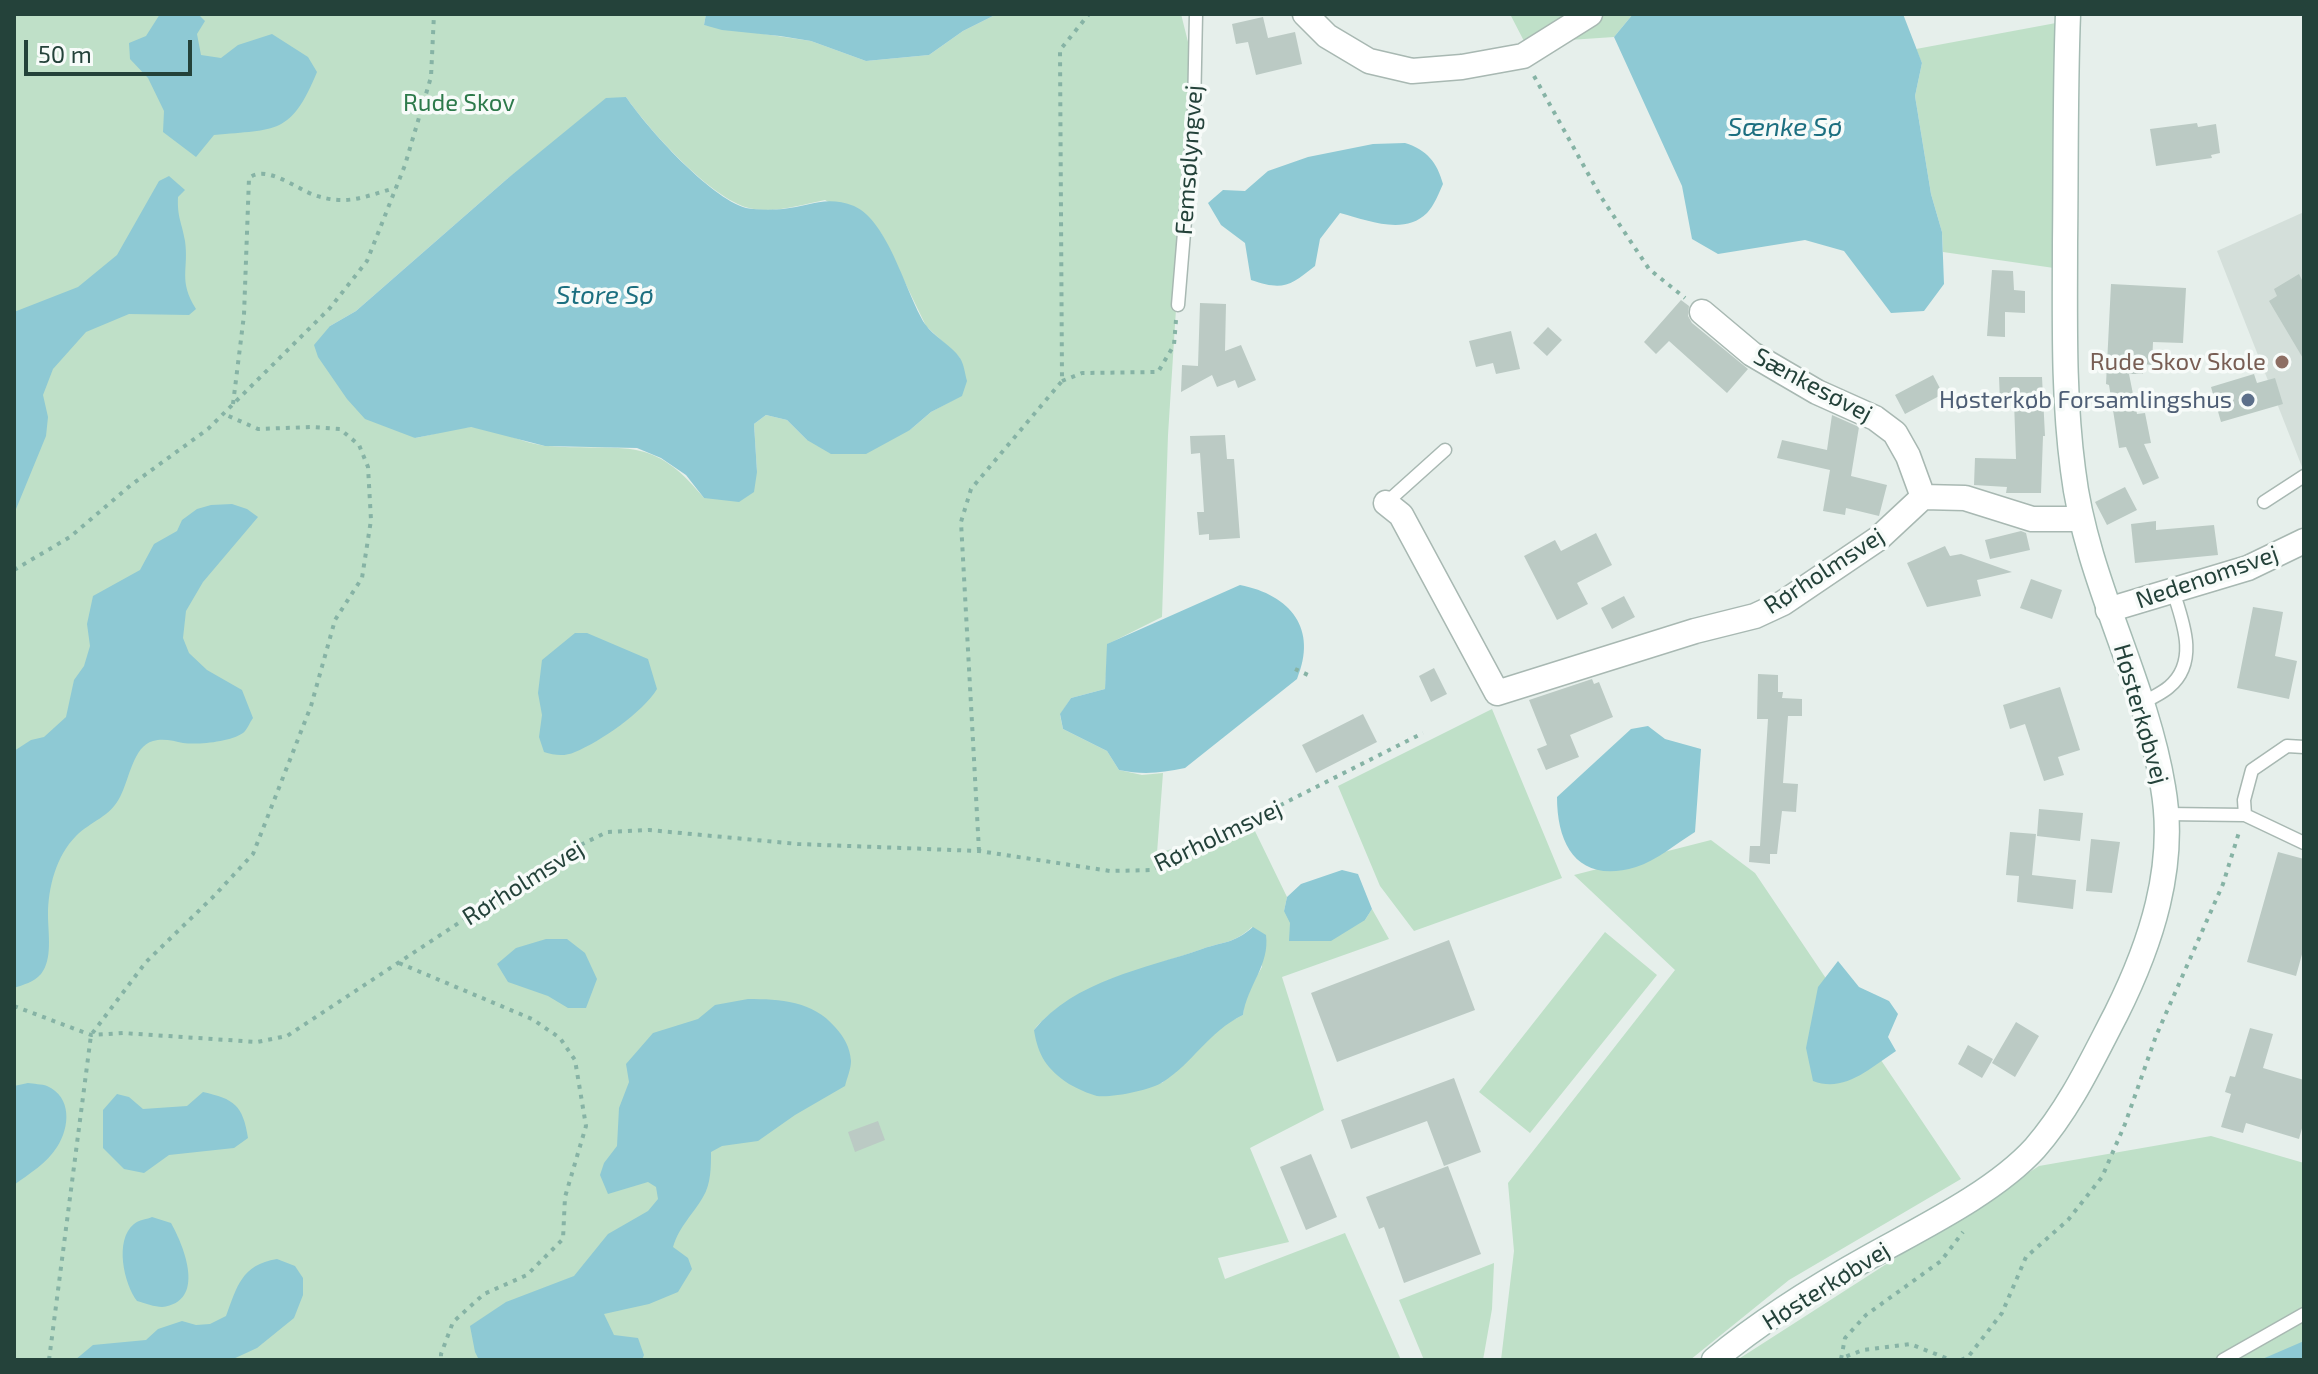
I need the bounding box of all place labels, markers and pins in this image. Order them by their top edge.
place label: Rude Skov Skole [2090,348,2266,376]
marker: Rude Skov Skole [2273,353,2291,371]
place label: Høsterkøb Forsamlingshus [1939,386,2232,414]
marker: Høsterkøb Forsamlingshus [2239,391,2257,409]

